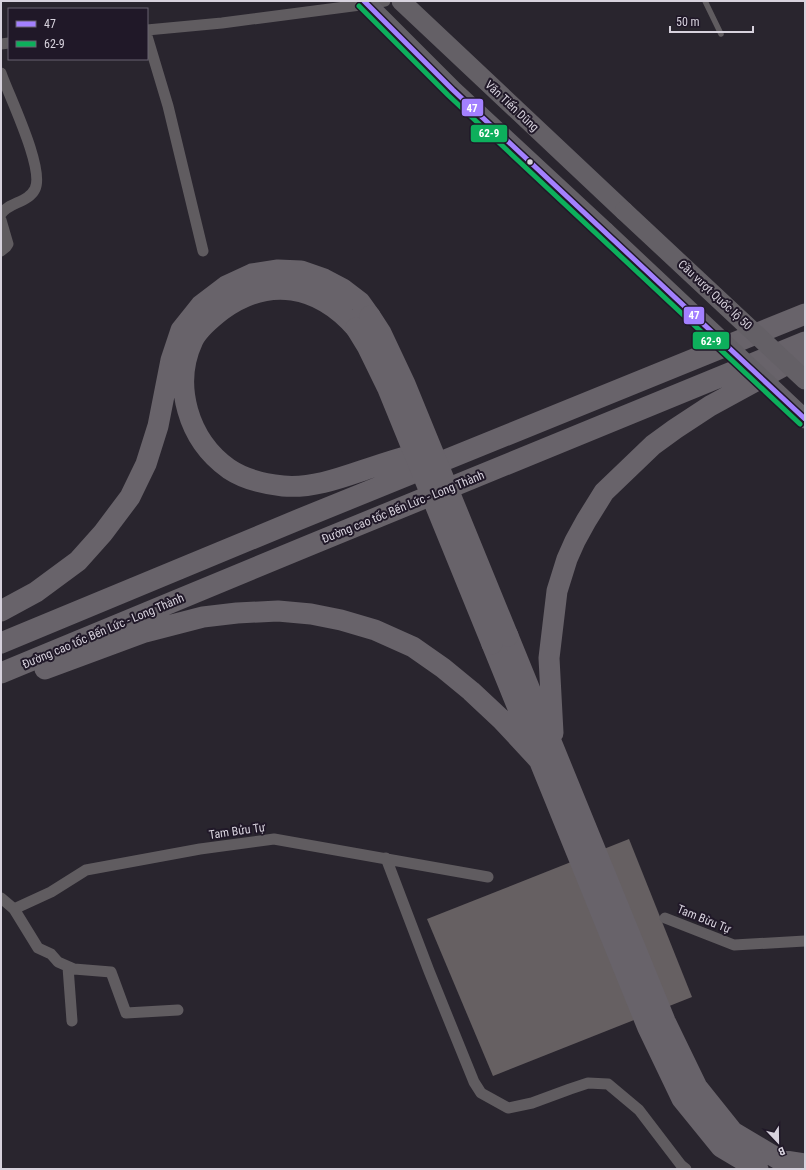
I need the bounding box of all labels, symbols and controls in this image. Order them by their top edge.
legend [8,8,148,60]
scale bar [670,8,753,34]
text: 50 m [676,15,700,29]
text: 47 [44,17,56,31]
text: 62-9 [44,37,65,51]
street label: Văn Tiến Dũng [482,78,542,134]
line badge: 47 [461,98,484,117]
text: 47 [466,102,478,115]
line badge: 62-9 [470,124,508,143]
text: 62-9 [479,127,499,140]
unlabelled marker [525,157,535,167]
street label: Cầu vượt Quốc lộ 50 [675,257,755,333]
line badge: 47 [683,306,705,325]
text: 47 [688,309,700,322]
line badge: 62-9 [692,331,730,350]
text: 62-9 [701,335,721,348]
street label: Đường cao tốc Bến Lức - Long Thành [320,468,487,546]
street label: Đường cao tốc Bến Lức - Long Thành [20,590,186,671]
street label: Tam Bửu Tự [208,820,267,842]
street label: Tam Bừu Tự [675,902,733,936]
north arrow [758,1122,798,1162]
text: B [776,1144,787,1158]

